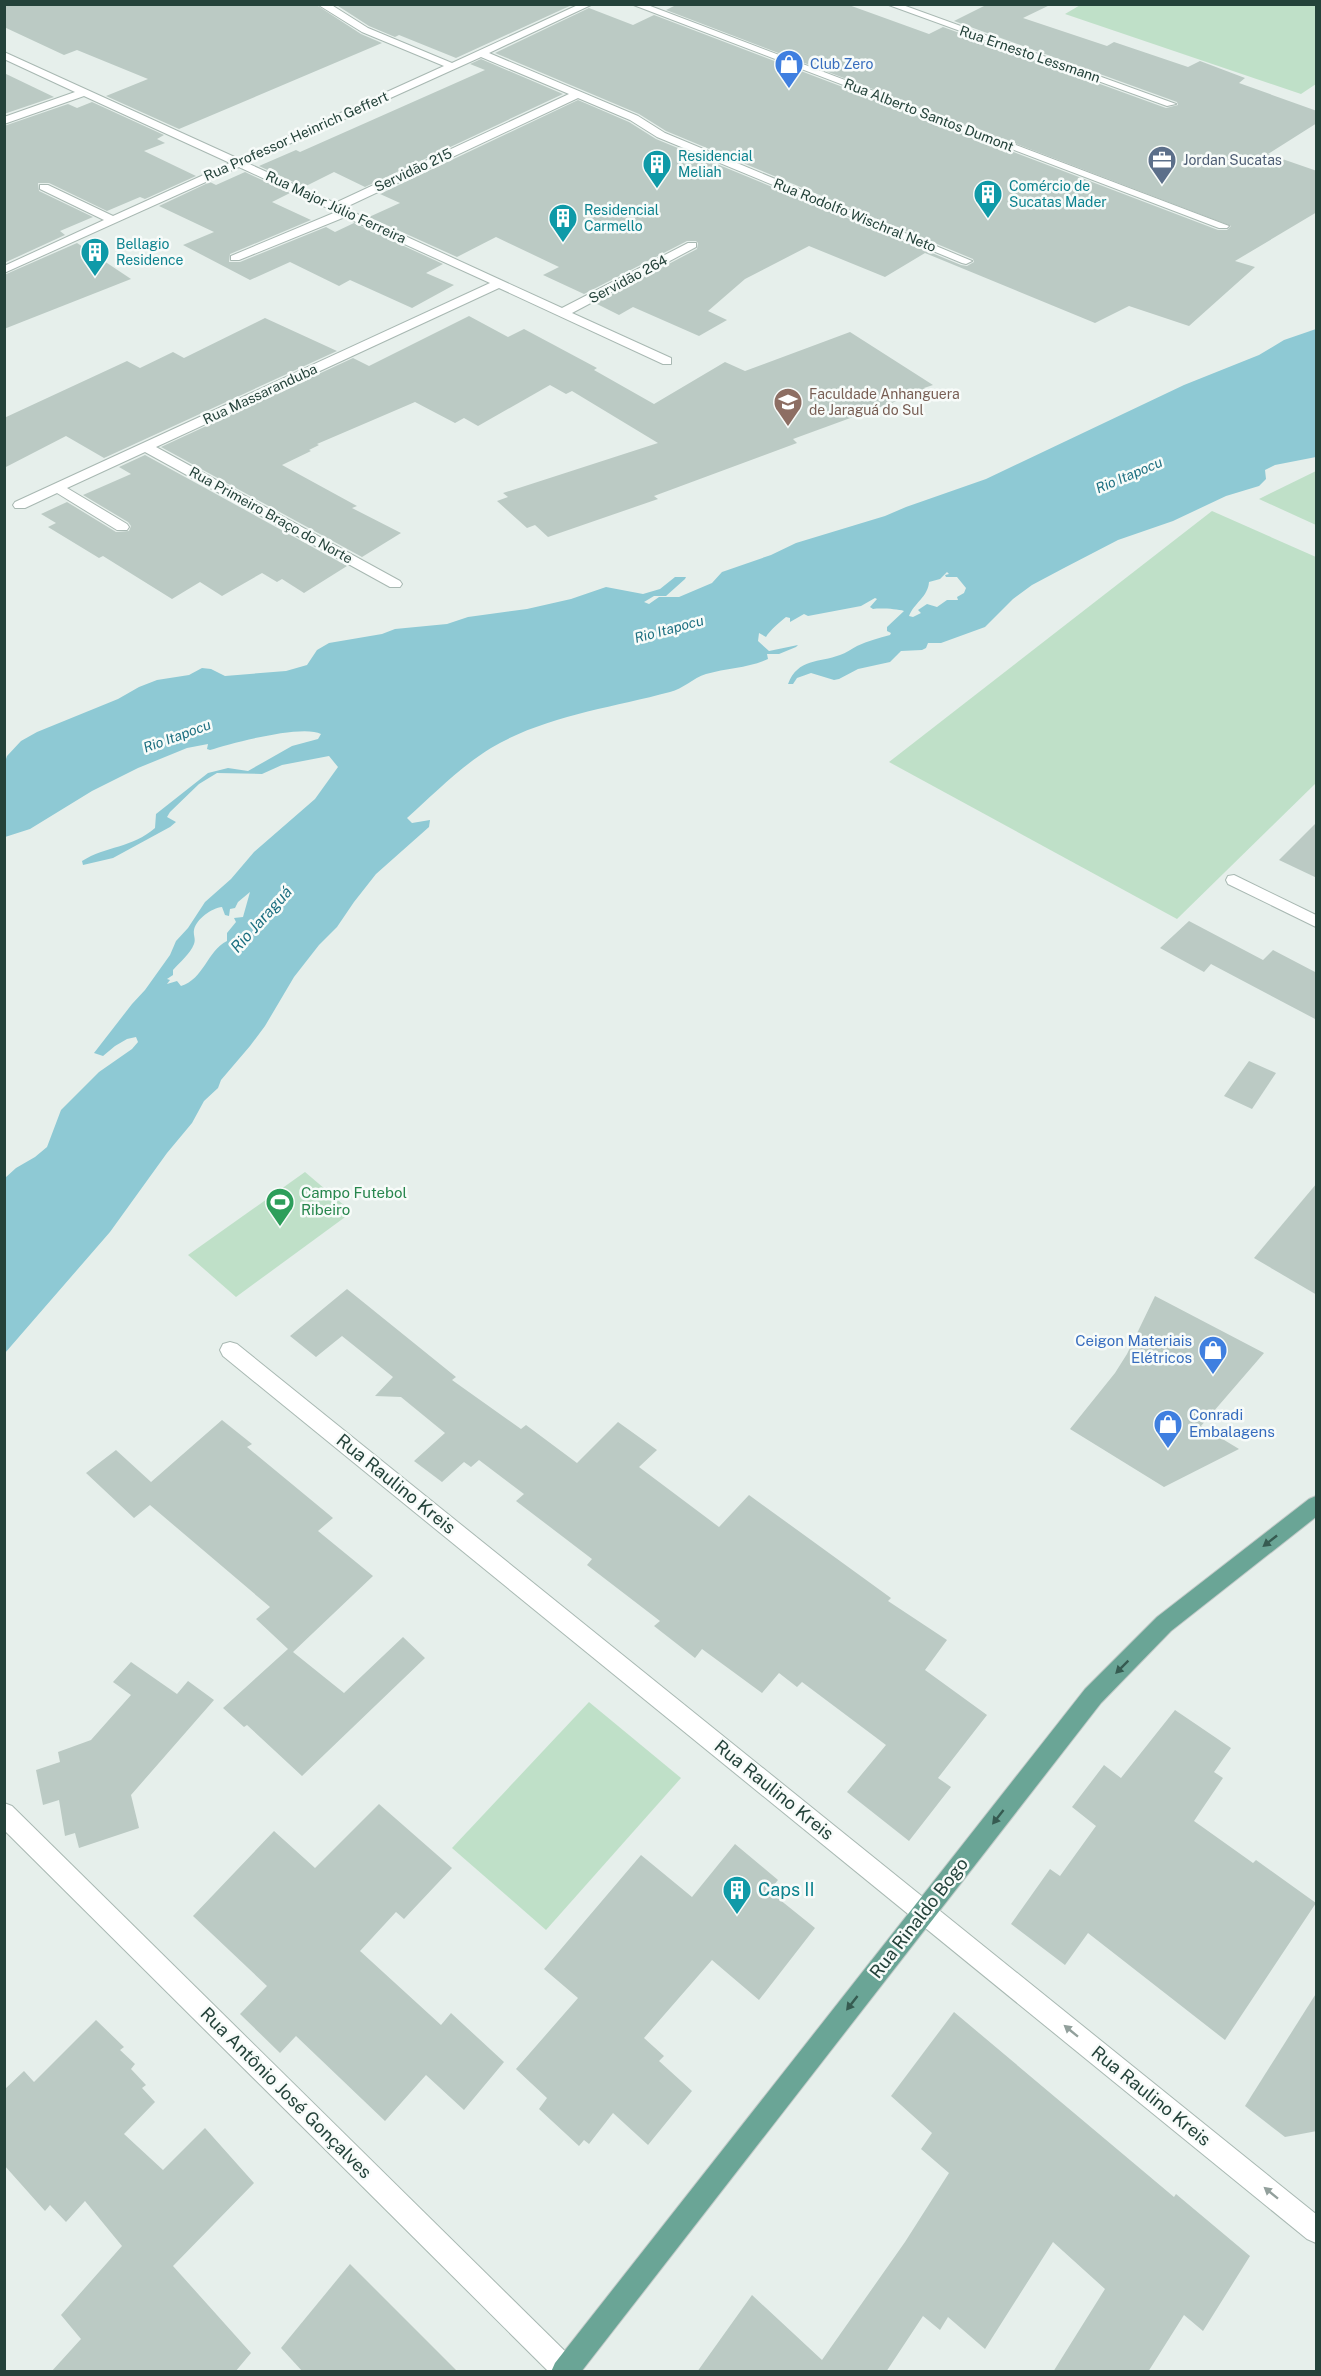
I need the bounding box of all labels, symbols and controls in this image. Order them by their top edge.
street label: Rua Ernesto Lessmann [958,22,1102,86]
shop icon: Club Zero [773,48,805,90]
place label: Club Zero [810,56,874,72]
street label: Rua Alberto Santos Dumont [842,75,1016,155]
street label: Rua Professor Heinrich Geffert [201,88,391,184]
office icon: Jordan Sucatas [1146,144,1178,186]
street label: Servidão 215 [372,145,454,195]
building icon: Residencial Meliah [641,148,673,190]
place label: Residencial Meliah [678,148,753,180]
place label: Jordan Sucatas [1183,152,1282,168]
street label: Rua Major Júlio Ferreira [263,167,409,247]
street label: Rua Rodolfo Wischral Neto [771,175,939,255]
building icon: Comércio de Sucatas Mader [972,178,1004,220]
place label: Comércio de Sucatas Mader [1009,178,1107,210]
building icon: Residencial Carmello [547,202,579,244]
place label: Residencial Carmello [584,202,659,234]
building icon: Bellagio Residence [79,236,111,278]
place label: Bellagio Residence [116,236,184,268]
street label: Servidão 264 [586,252,670,306]
street label: Rua Massaranduba [200,361,320,427]
school or university icon: Faculdade Anhanguera de Jaraguá do Sul [772,386,804,428]
place label: Faculdade Anhanguera de Jaraguá do Sul [809,386,960,418]
water label: Rio Itapocu [1093,454,1165,496]
street label: Rua Primeiro Braço do Norte [187,463,355,567]
water label: Rio Itapocu [633,612,705,646]
water label: Rio Itapocu [141,716,213,756]
water label: Rio Jaraguá [227,882,296,956]
place label: Campo Futebol Ribeiro [301,1184,407,1218]
sports icon: Campo Futebol Ribeiro [264,1186,296,1228]
place label: Ceigon Materiais Elétricos [1075,1332,1192,1366]
shop icon: Ceigon Materiais Elétricos [1197,1334,1229,1376]
place label: Conradi Embalagens [1189,1406,1275,1440]
shop icon: Conradi Embalagens [1152,1408,1184,1450]
street label: Rua Raulino Kreis [333,1429,460,1538]
one-way arrow [1263,1534,1278,1546]
one-way arrow [1115,1659,1129,1673]
street label: Rua Raulino Kreis [711,1735,838,1844]
one-way arrow [991,1809,1004,1825]
street label: Rua Rinaldo Bogo [865,1853,972,1982]
building icon: Caps II [721,1874,753,1916]
place label: Caps II [758,1879,815,1900]
one-way arrow [846,1996,858,2011]
street label: Rua Antônio José Gonçalves [197,2003,376,2182]
one-way arrow [1063,2024,1079,2037]
street label: Rua Raulino Kreis [1088,2041,1215,2150]
one-way arrow [1263,2187,1279,2200]

